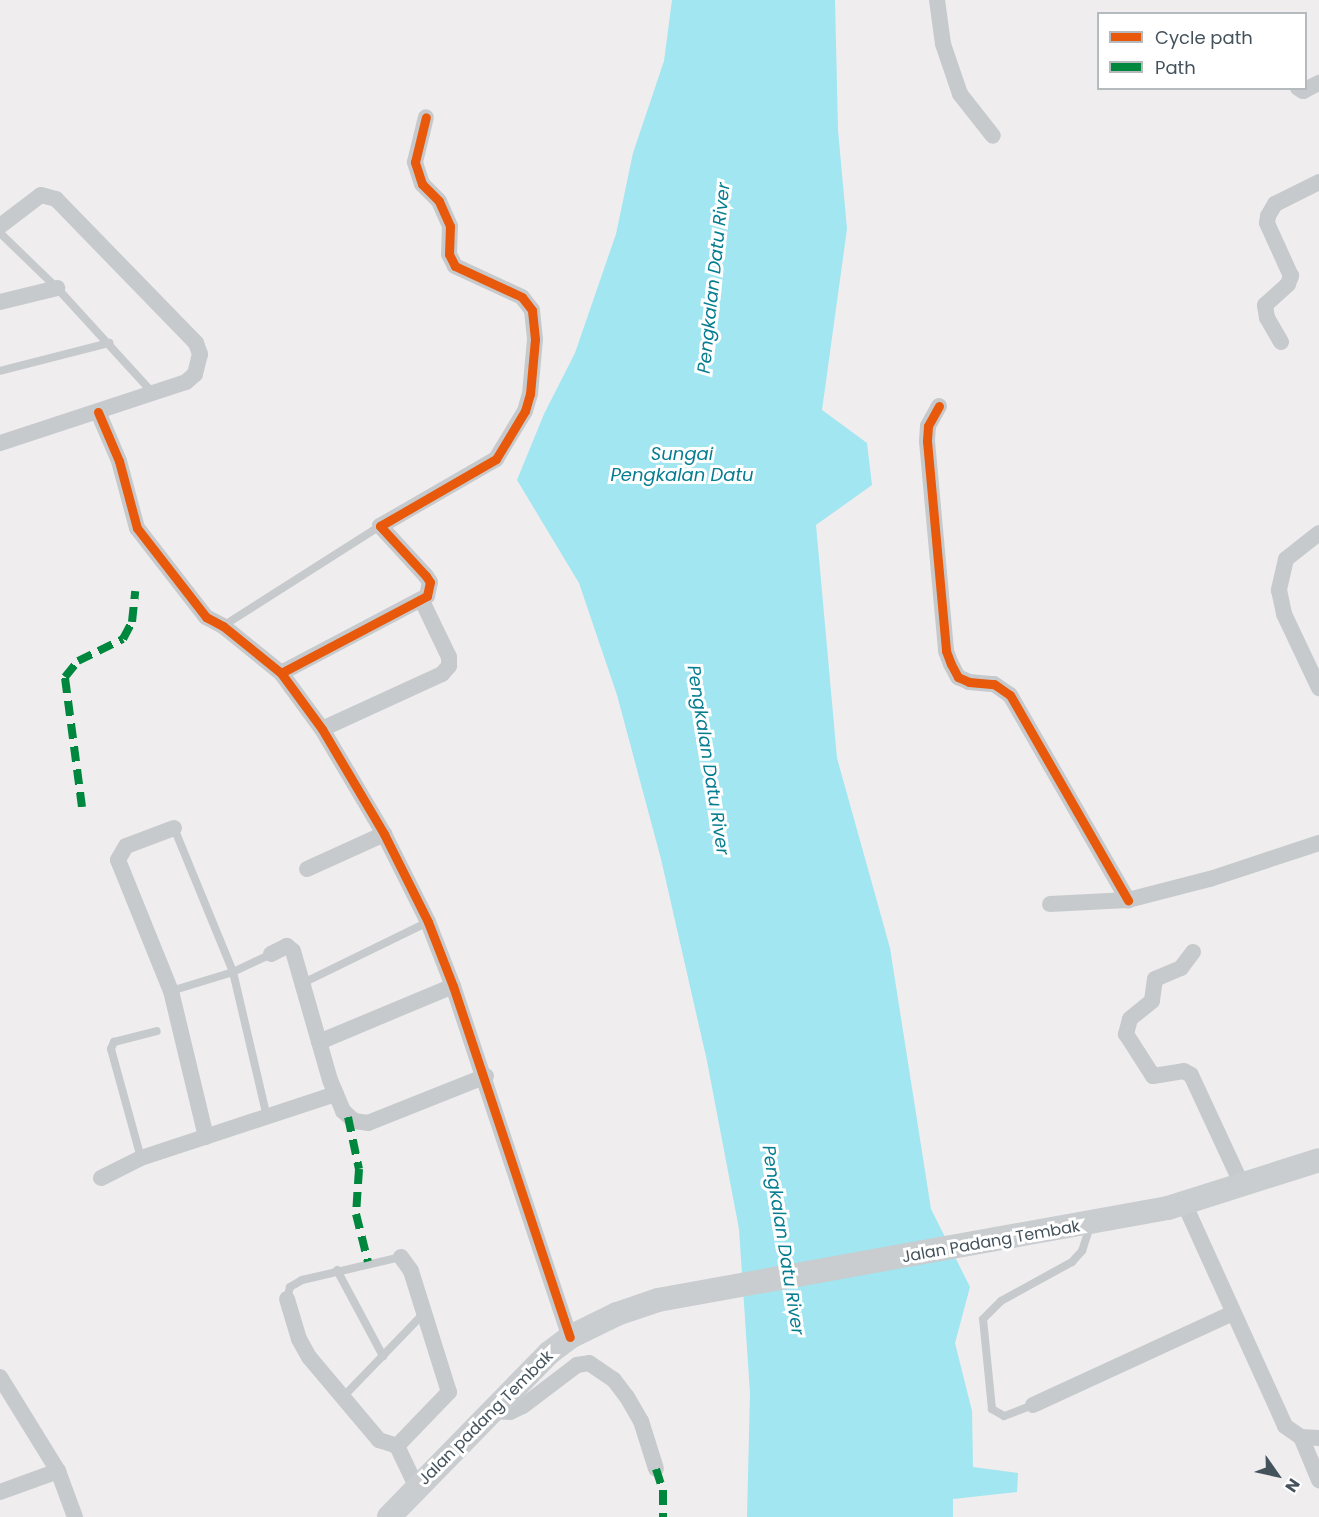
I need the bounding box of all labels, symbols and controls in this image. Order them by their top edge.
legend [1097,12,1307,90]
text: Cycle path [1155,25,1253,50]
text: Path [1155,55,1196,80]
water label: Pengkalan Datu River [693,181,735,375]
water label: Sungai Pengkalan Datu [610,444,754,486]
water label: Pengkalan Datu River [682,664,734,856]
water label: Pengkalan Datu River [757,1144,809,1336]
street label: Jalan Padang Tembak [900,1217,1082,1267]
street label: Jalan padang Tembak [415,1347,557,1489]
north arrow [1247,1445,1307,1505]
text: N [1279,1474,1305,1497]

